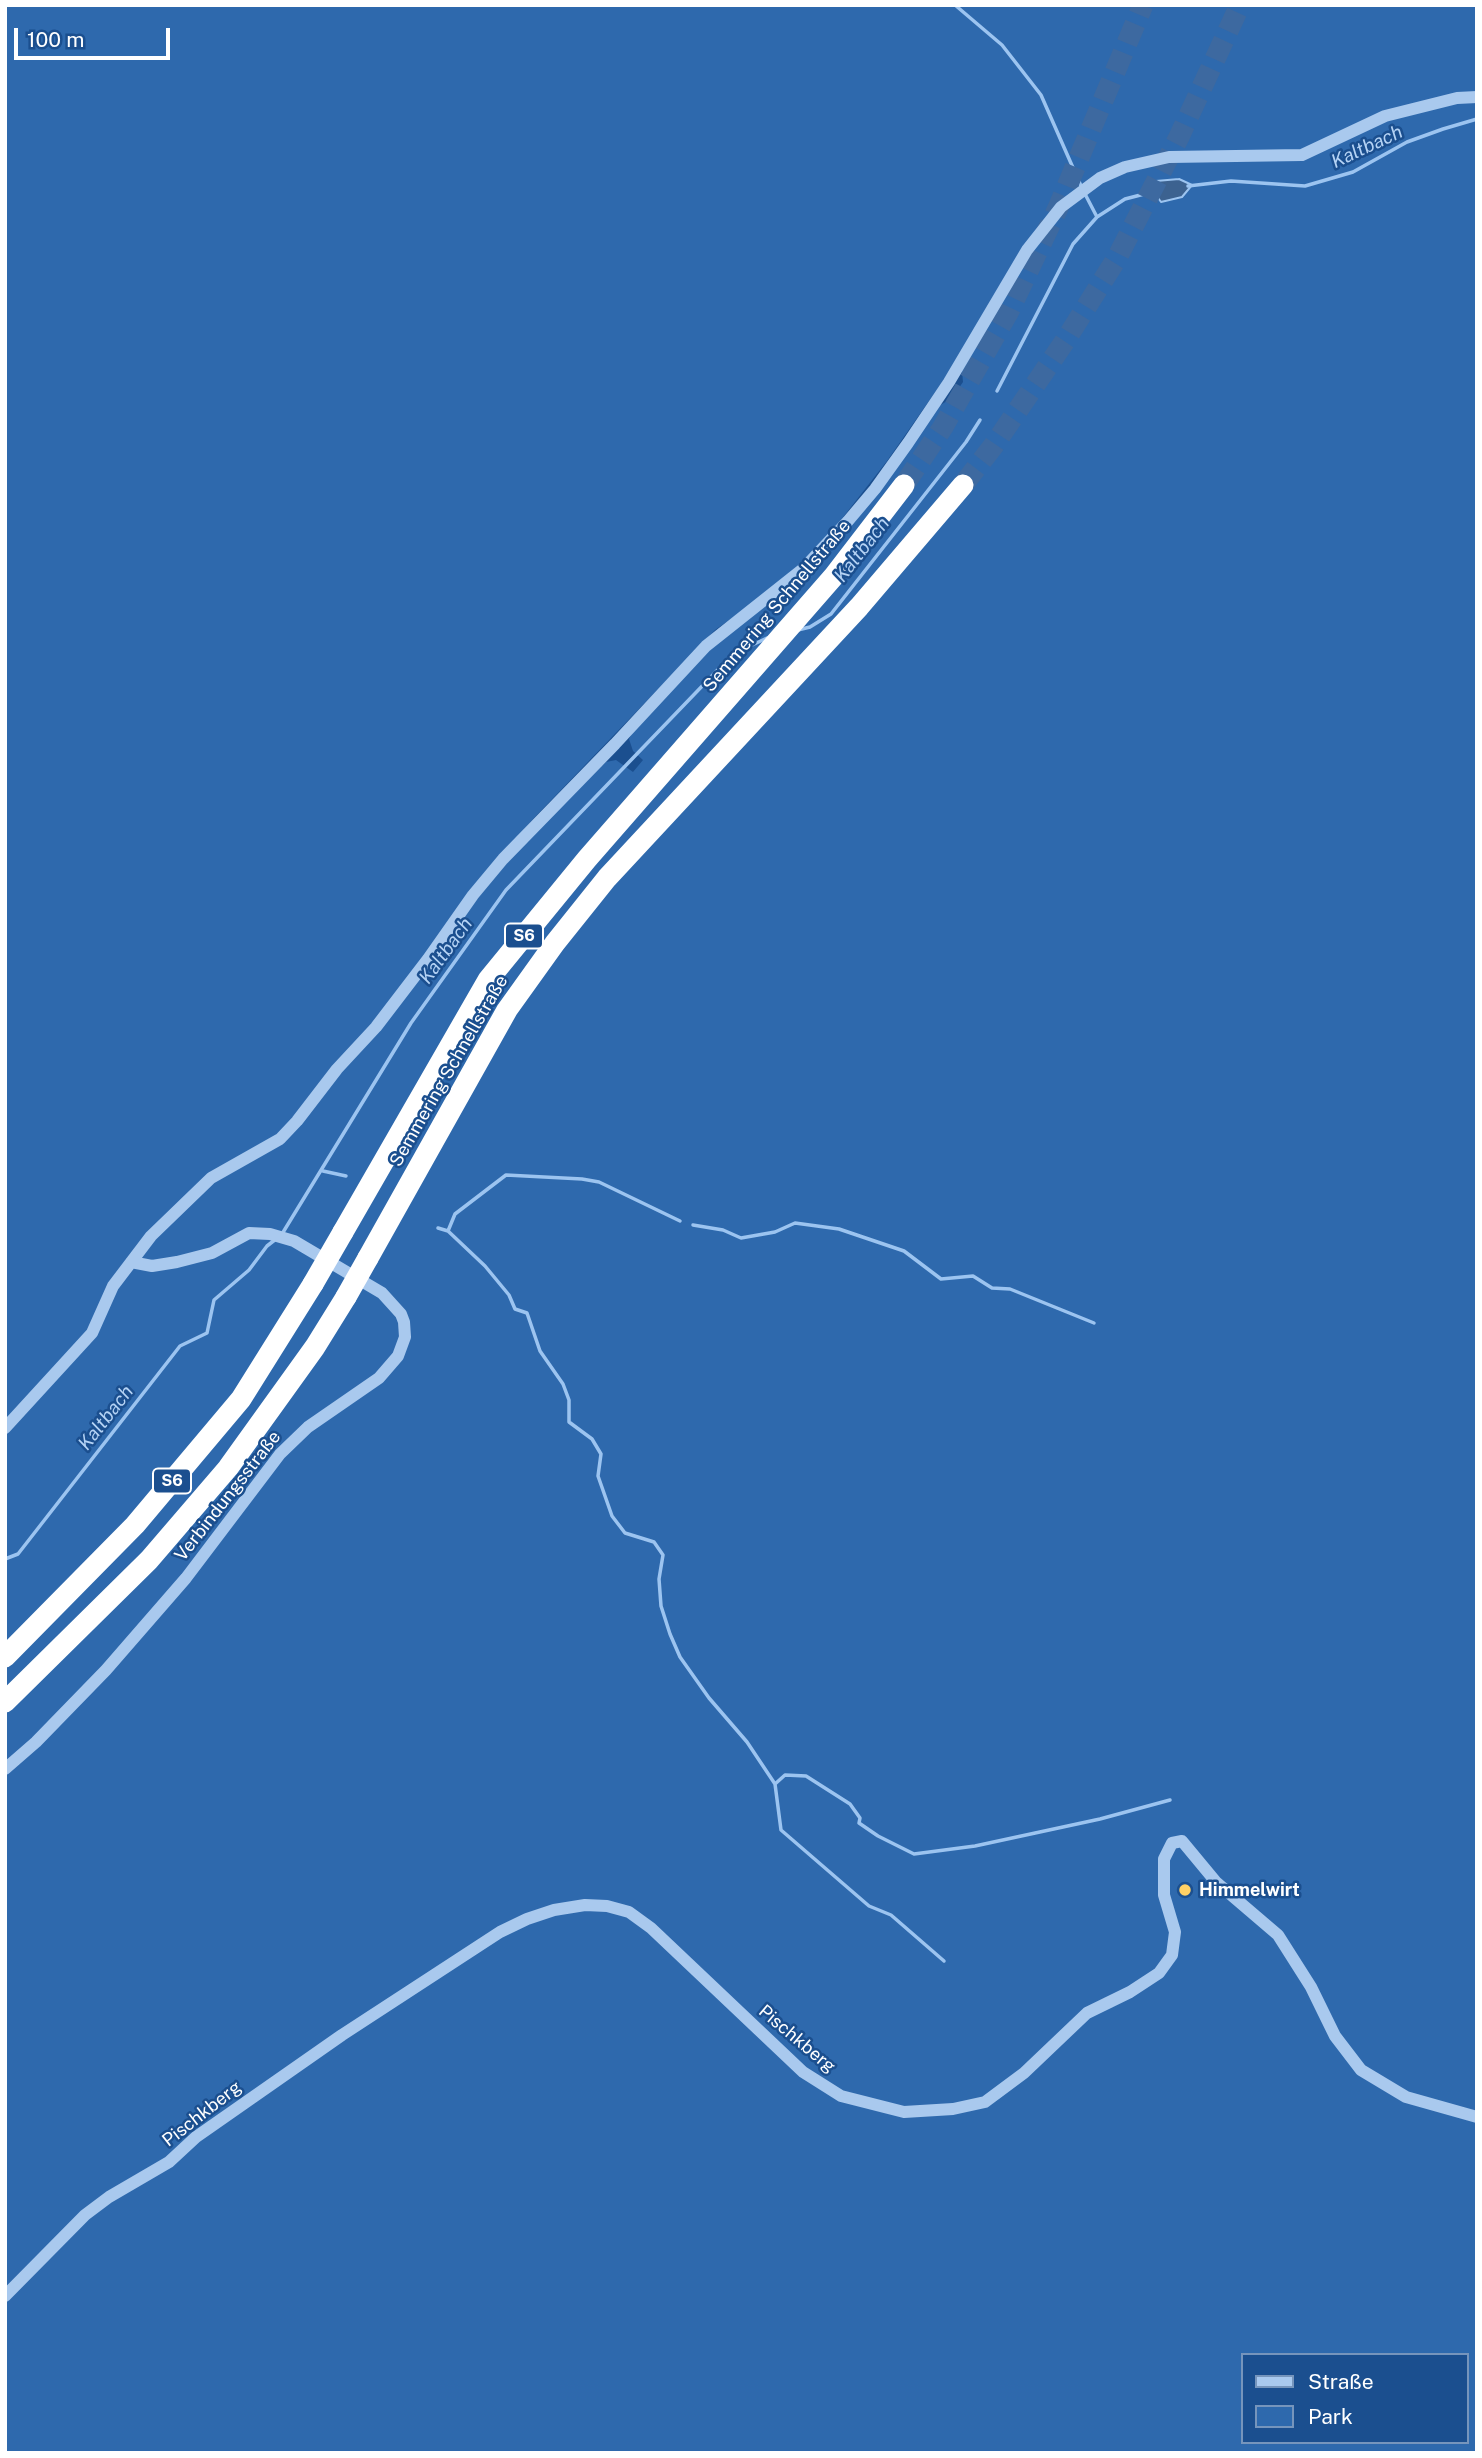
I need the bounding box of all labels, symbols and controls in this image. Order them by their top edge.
scale bar [18,14,173,58]
text: 100 m [27,27,84,52]
water label: Kaltbach [1328,121,1406,173]
water label: Kaltbach [830,513,894,587]
street label: Semmering Schnellstraße [699,516,855,696]
water label: Kaltbach [414,914,478,988]
road number: S6 [505,924,543,948]
street label: Semmering Schnellstraße [385,971,513,1171]
water label: Kaltbach [74,1381,138,1455]
street label: Verbindungsstraße [170,1427,286,1565]
road number: S6 [153,1469,191,1494]
place label: Himmelwirt [1199,1879,1300,1901]
marker: Himmelwirt [1177,1882,1193,1898]
street label: Pischkberg [754,2000,840,2078]
street label: Pischkberg [158,2077,246,2151]
legend [1240,2353,1468,2444]
text: Straße [1308,2369,1374,2394]
text: Park [1308,2404,1353,2429]

